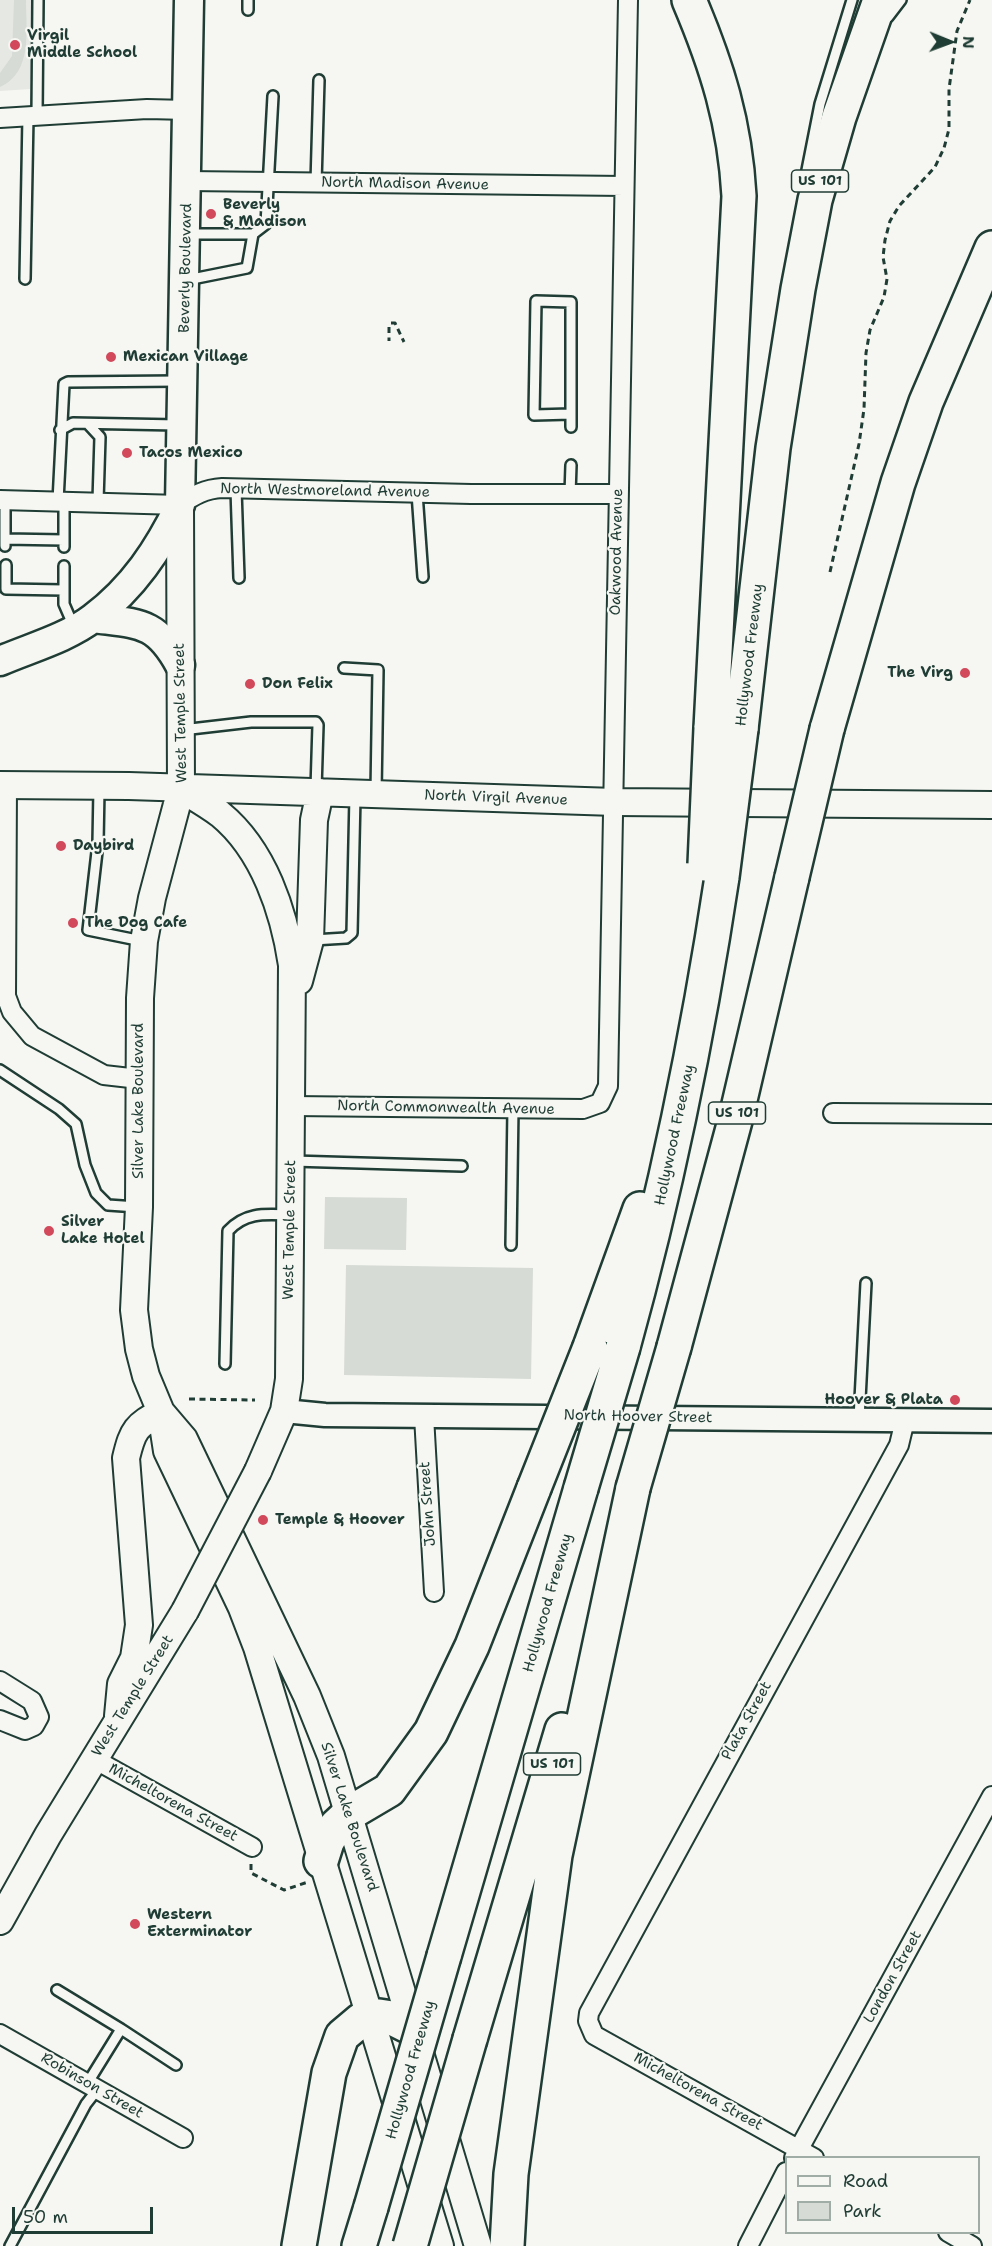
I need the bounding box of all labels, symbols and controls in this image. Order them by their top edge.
north arrow [920,12,980,72]
place label: Virgil Middle School [27,27,137,62]
text: N [958,36,979,49]
marker: Virgil Middle School [8,38,22,52]
road number: US 101 [792,170,848,192]
street label: North Madison Avenue [321,174,489,194]
place label: Beverly & Madison [223,196,306,231]
street label: Beverly Boulevard [176,203,196,333]
marker: Beverly & Madison [204,207,218,221]
place label: Mexican Village [123,348,248,366]
marker: Mexican Village [104,350,118,364]
place label: Tacos Mexico [139,444,243,462]
marker: Tacos Mexico [120,446,134,460]
street label: North Westmoreland Avenue [220,480,430,502]
street label: Oakwood Avenue [607,488,627,616]
street label: Hollywood Freeway [732,583,768,727]
street label: West Temple Street [171,643,191,783]
place label: The Virg [887,664,953,682]
marker: The Virg [958,666,972,680]
place label: Don Felix [262,675,333,693]
marker: Don Felix [243,677,257,691]
street label: North Virgil Avenue [424,786,568,810]
place label: Daybird [73,837,134,855]
marker: Daybird [54,839,68,853]
place label: The Dog Cafe [85,914,187,932]
marker: The Dog Cafe [66,916,80,930]
street label: Silver Lake Boulevard [130,1023,148,1179]
street label: Hollywood Freeway [651,1063,699,1207]
street label: North Commonwealth Avenue [337,1097,555,1119]
road number: US 101 [708,1102,766,1124]
street label: West Temple Street [280,1160,300,1300]
place label: Silver Lake Hotel [61,1213,145,1248]
marker: Silver Lake Hotel [42,1224,56,1238]
place label: Hoover & Plata [824,1391,943,1409]
marker: Hoover & Plata [948,1393,962,1407]
street label: North Hoover Street [563,1407,713,1427]
street label: John Street [416,1461,440,1547]
place label: Temple & Hoover [275,1511,405,1529]
marker: Temple & Hoover [256,1513,270,1527]
street label: Hollywood Freeway [520,1531,576,1675]
street label: West Temple Street [88,1632,178,1760]
street label: Plata Street [718,1679,776,1763]
street label: Silver Lake Boulevard [316,1740,382,1894]
road number: US 101 [524,1753,580,1775]
street label: Micheltorena Street [105,1760,241,1846]
place label: Western Exterminator [147,1906,252,1941]
marker: Western Exterminator [128,1917,142,1931]
street label: London Street [860,1928,926,2026]
street label: Hollywood Freeway [383,1998,439,2142]
street label: Robinson Street [38,2049,146,2123]
street label: Micheltorena Street [630,2049,766,2135]
legend [785,2156,980,2234]
text: Road [843,2169,888,2193]
scale bar [15,2195,156,2233]
text: Park [843,2199,882,2223]
text: 50 m [23,2205,68,2229]

